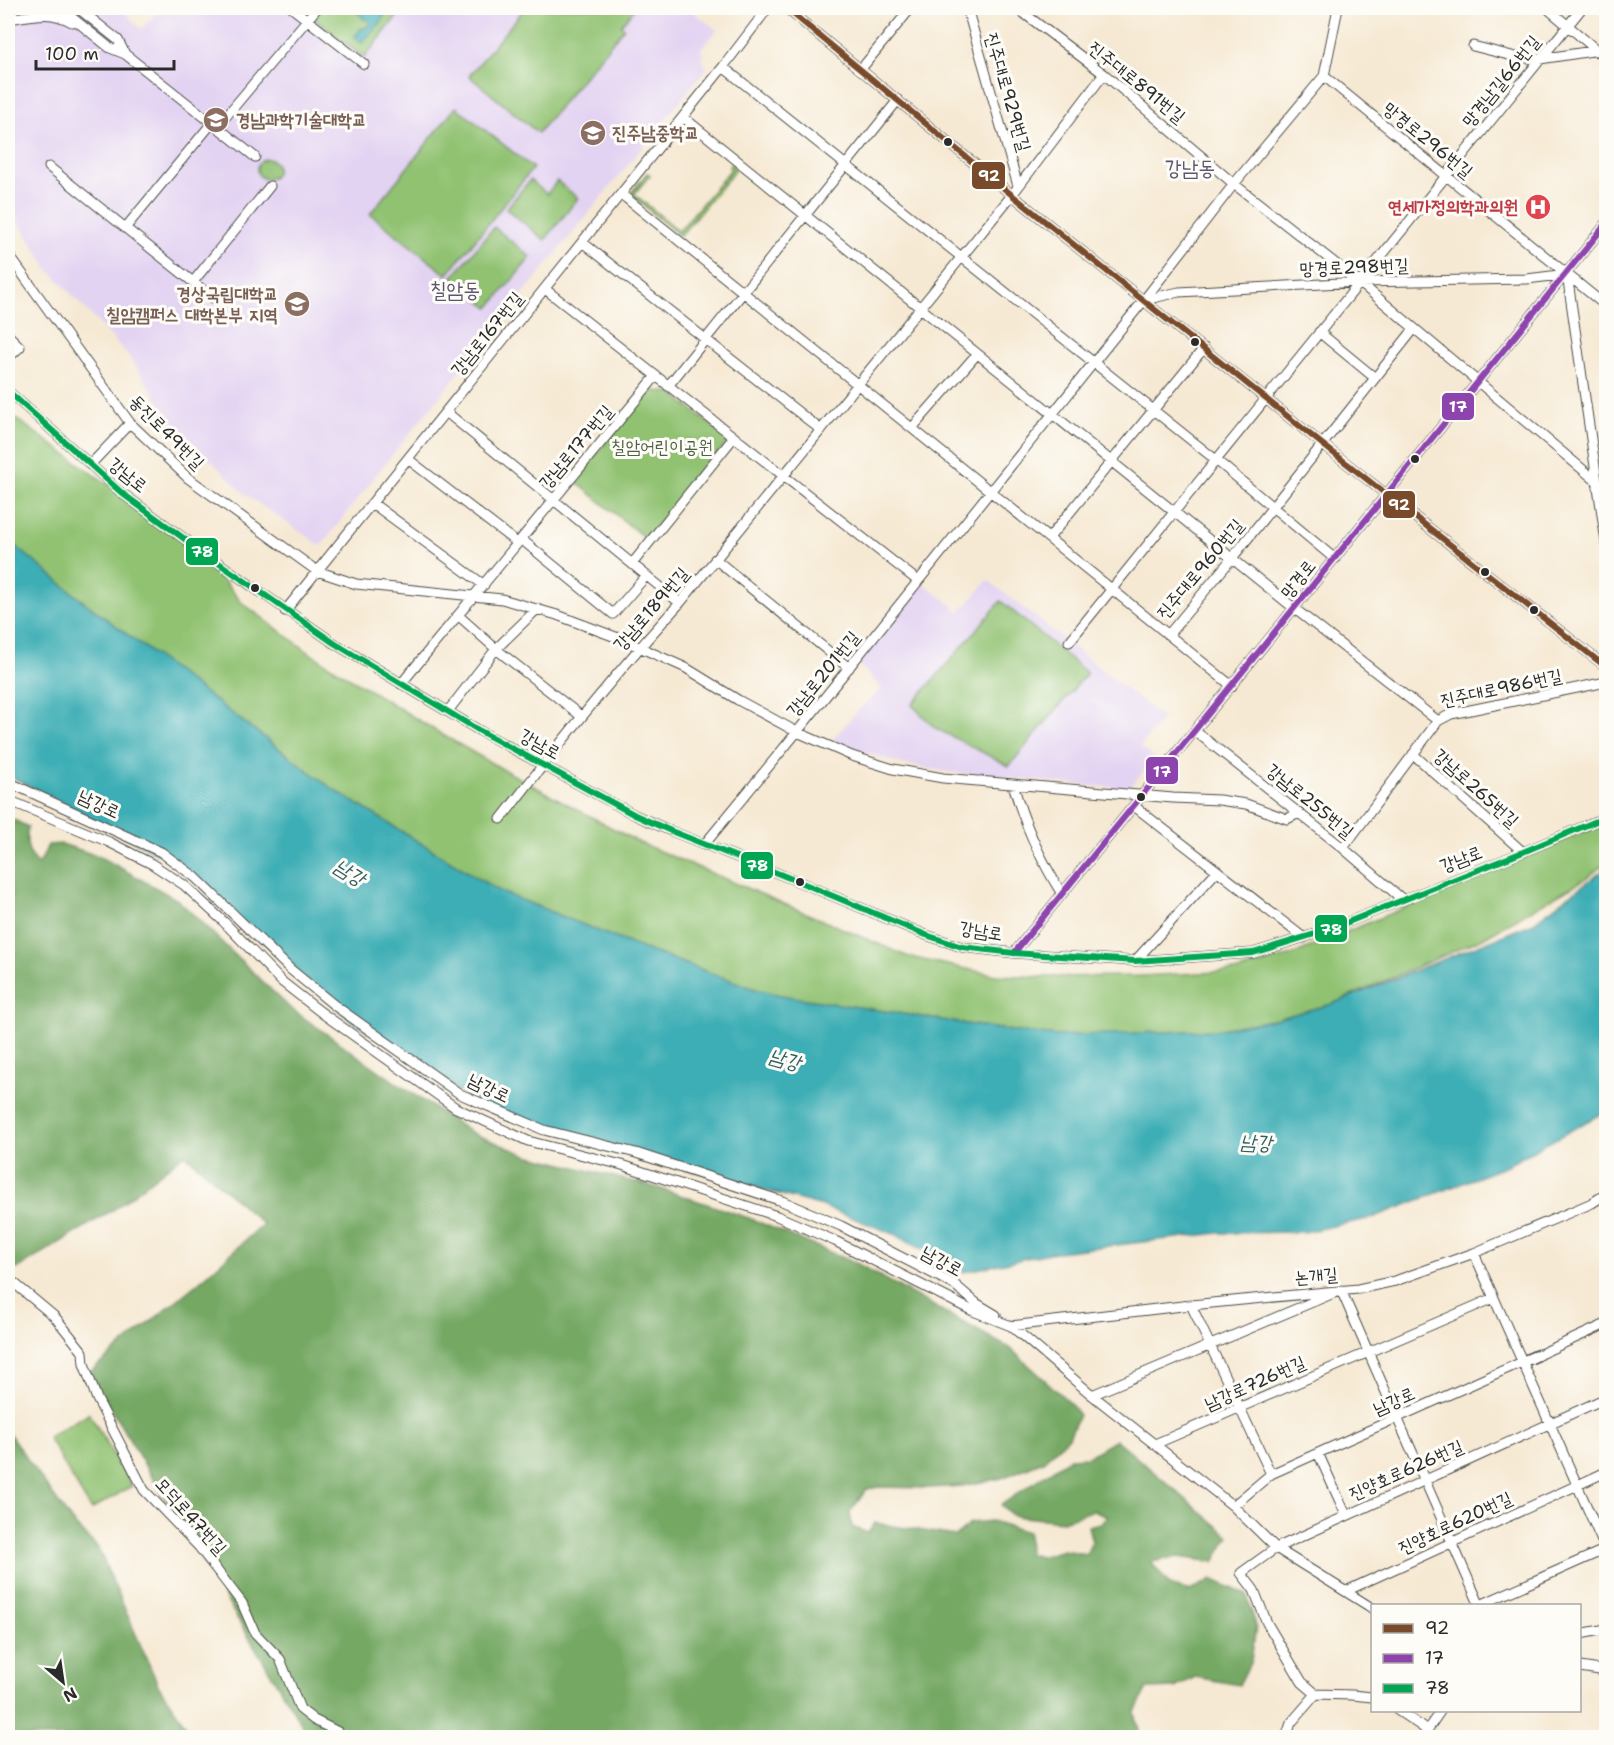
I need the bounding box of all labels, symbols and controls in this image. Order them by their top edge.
street label: 진주대로929번길 [980,30,1037,155]
street label: 망경남길66번길 [1457,30,1546,132]
scale bar [36,33,174,71]
street label: 진주대로891번길 [1084,36,1191,129]
text: 100 m [45,42,99,66]
street label: 망경로296번길 [1378,96,1478,184]
school or university icon: 경남과학기술대학교 [201,105,231,135]
place label: 경남과학기술대학교 [236,108,366,132]
school or university icon: 진주남중학교 [578,118,608,148]
place label: 진주남중학교 [612,121,699,145]
unlabelled marker [942,136,954,148]
district label: 강남동 [1165,154,1215,182]
line badge: 92 [971,161,1006,190]
text: 92 [978,165,1000,186]
hospital icon: 연세가정의학과의원 [1523,192,1553,222]
place label: 연세가정의학과의원 [1388,195,1518,219]
street label: 망경로298번길 [1299,253,1409,281]
district label: 칠암동 [430,276,480,304]
place label: 경상국립대학교 칠암캠퍼스 대학본부 지역 [106,282,278,327]
street label: 강남로167번길 [445,286,529,381]
school or university icon: 경상국립대학교 칠암캠퍼스 대학본부 지역 [282,289,312,319]
unlabelled marker [1189,336,1201,348]
street label: 동진로49번길 [124,389,210,475]
line badge: 17 [1441,392,1475,421]
text: 17 [1449,396,1467,417]
street label: 강남로177번길 [534,399,619,494]
park label: 칠암어린이공원 [611,435,713,459]
street label: 강남로 [104,452,152,498]
unlabelled marker [1409,453,1421,465]
line badge: 92 [1382,490,1416,519]
text: 92 [1388,494,1410,515]
street label: 진주대로960번길 [1151,513,1249,624]
line badge: 78 [185,537,219,566]
text: 78 [191,541,213,562]
street label: 망경로 [1275,555,1321,603]
street label: 강남로189번길 [608,562,694,656]
unlabelled marker [1479,566,1491,578]
unlabelled marker [249,582,261,594]
unlabelled marker [1528,604,1540,616]
street label: 강남로201번길 [781,626,865,722]
street label: 진주대로986번길 [1438,663,1565,713]
street label: 강남로 [515,723,565,765]
street label: 강남로265번길 [1428,743,1524,833]
line badge: 17 [1145,756,1179,785]
street label: 강남로255번길 [1261,758,1359,844]
text: 17 [1153,761,1171,782]
street label: 남강로 [74,784,124,824]
unlabelled marker [1135,791,1147,803]
street label: 강남로 [1436,840,1486,878]
line badge: 78 [740,851,774,880]
water label: 남강 [329,852,373,893]
text: 78 [746,855,768,876]
unlabelled marker [794,876,806,888]
line badge: 78 [1314,914,1348,943]
street label: 강남로 [958,916,1004,946]
text: 78 [1320,919,1342,940]
water label: 남강 [766,1042,807,1076]
street label: 남강로 [464,1068,514,1108]
water label: 남강 [1239,1128,1276,1156]
street label: 남강로 [917,1240,967,1282]
street label: 논개길 [1293,1262,1339,1290]
street label: 남강로726번길 [1201,1350,1310,1416]
street label: 남강로 [1369,1381,1419,1421]
street label: 진양호로626번길 [1345,1434,1467,1506]
street label: 모덕로47번길 [150,1472,233,1560]
street label: 진양호로620번길 [1394,1486,1516,1560]
legend [1371,1604,1581,1712]
text: 92 [1425,1616,1449,1640]
text: 17 [1425,1646,1444,1670]
north arrow [33,1652,93,1712]
text: 78 [1425,1676,1449,1700]
text: N [59,1682,81,1707]

